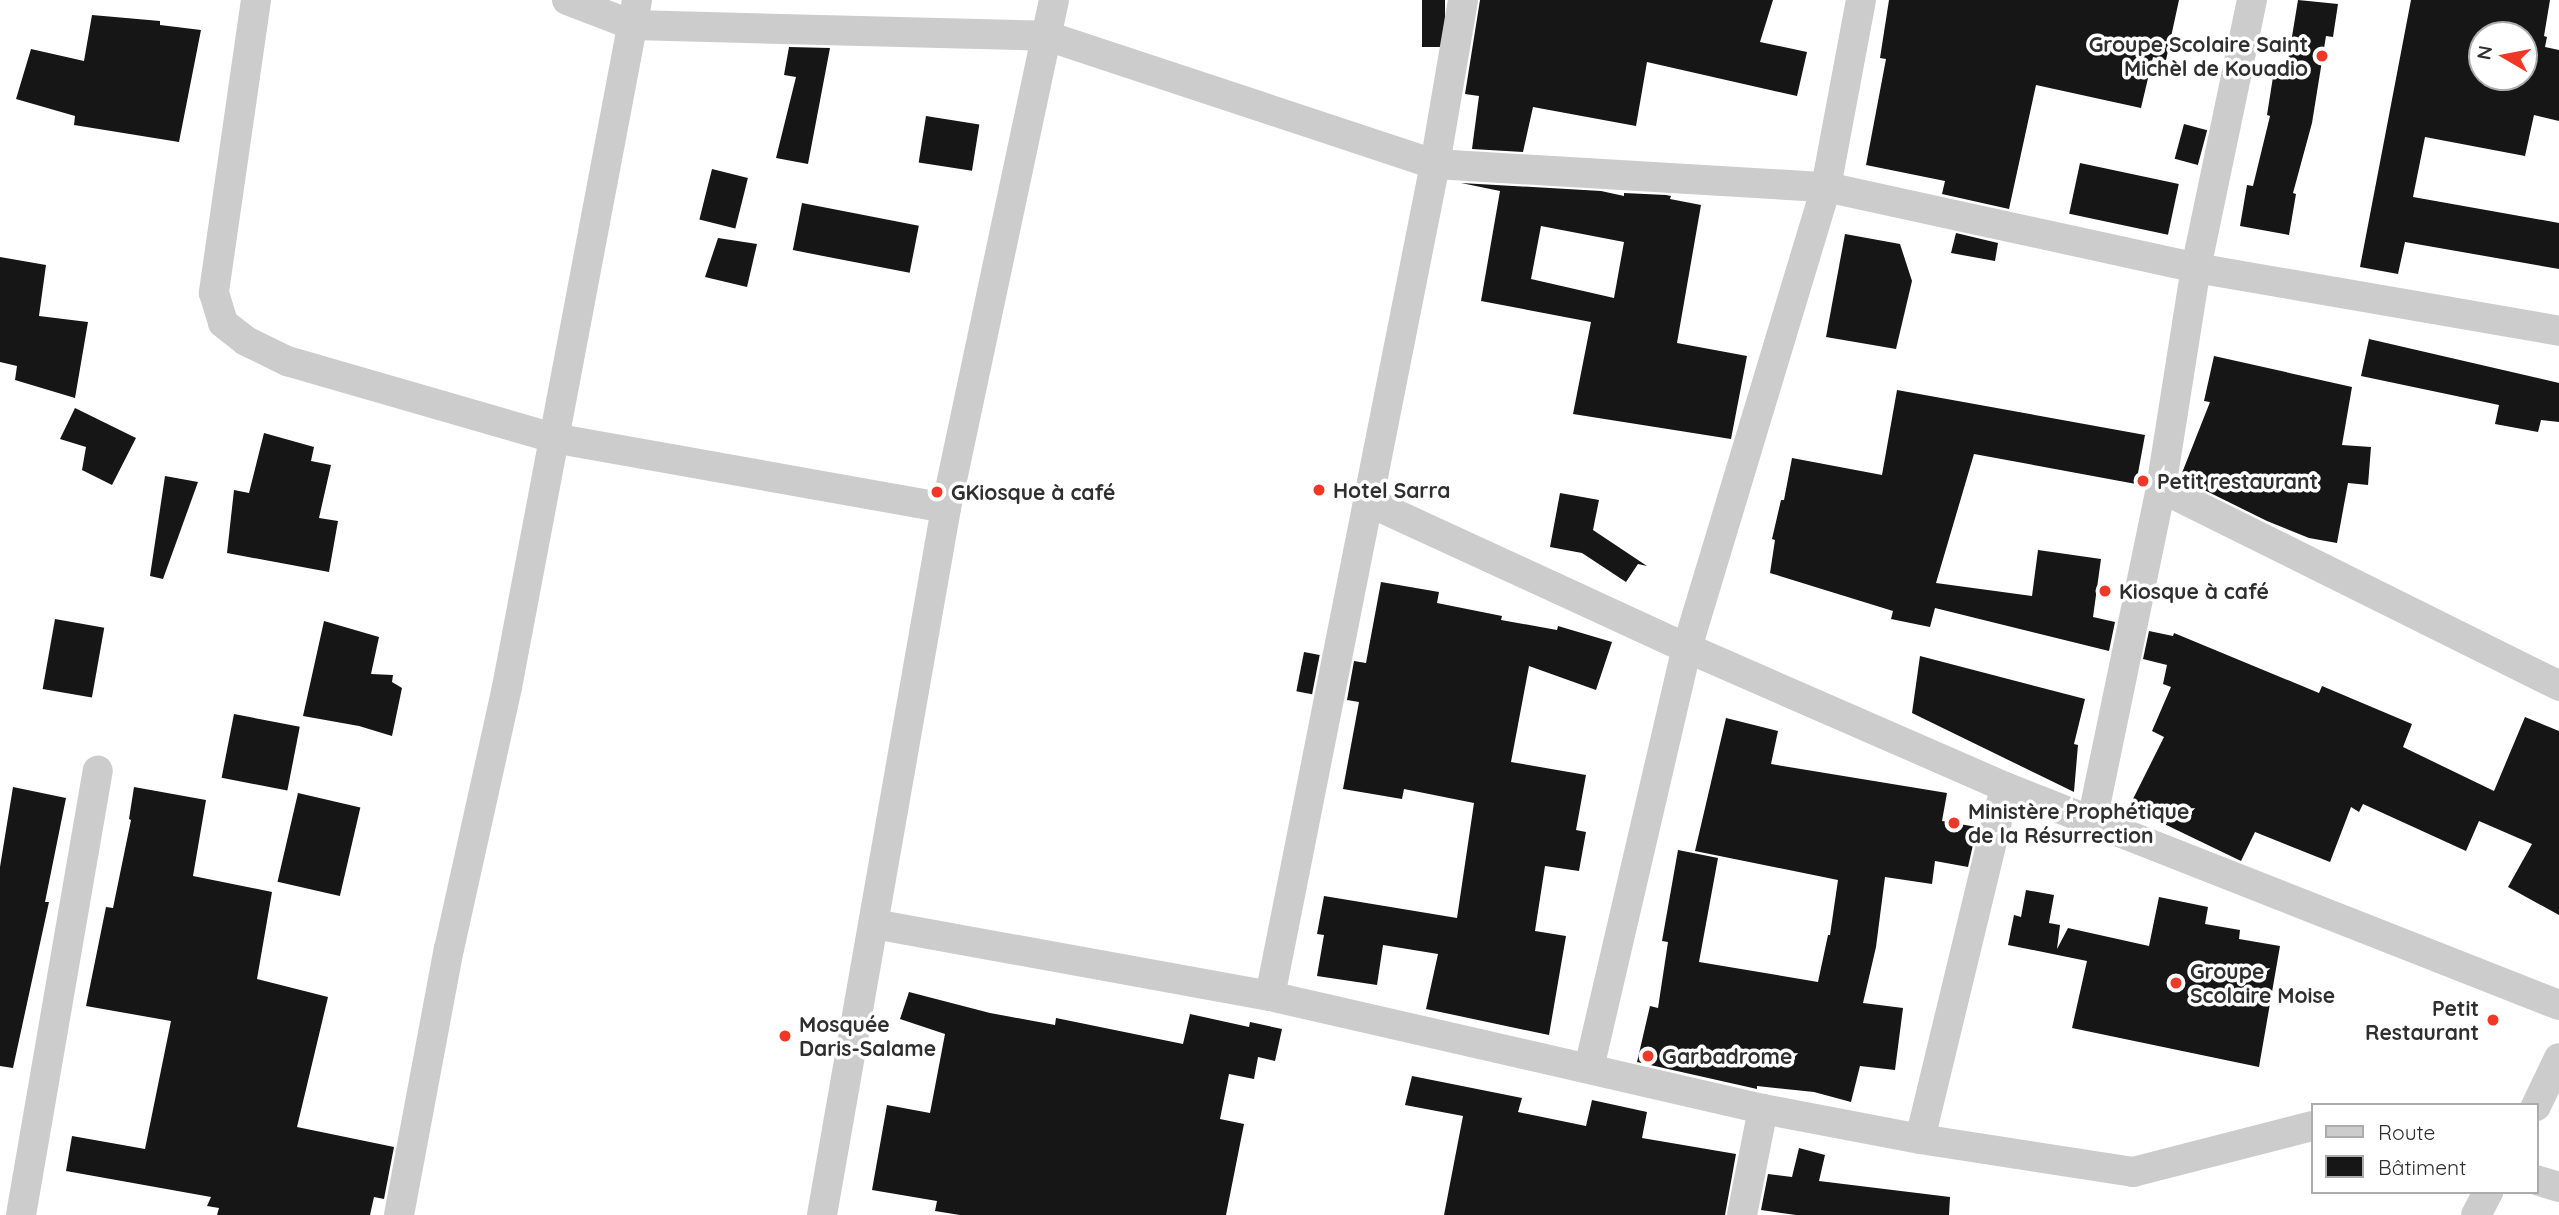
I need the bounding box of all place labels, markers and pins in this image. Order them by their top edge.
place label: Groupe Scolaire Saint Michèl de Kouadio [2089,31,2308,81]
marker: Groupe Scolaire Saint Michèl de Kouadio [2314,48,2330,64]
place label: Petit restaurant [2157,468,2318,494]
marker: Petit restaurant [2135,473,2151,489]
place label: Hotel Sarra [1333,477,1451,503]
place label: GKiosque à café [951,479,1115,505]
marker: Hotel Sarra [1311,482,1327,498]
marker: GKiosque à café [929,484,945,500]
place label: Kiosque à café [2119,578,2269,604]
marker: Kiosque à café [2097,583,2113,599]
place label: Ministère Prophétique de la Résurrection [1968,798,2189,848]
marker: Ministère Prophétique de la Résurrection [1946,815,1962,831]
place label: Groupe Scolaire Moise [2190,958,2335,1008]
marker: Groupe Scolaire Moise [2168,975,2184,991]
place label: Petit Restaurant [2365,995,2479,1045]
place label: Mosquée Daris-Salame [799,1011,936,1061]
marker: Petit Restaurant [2485,1012,2501,1028]
marker: Mosquée Daris-Salame [777,1028,793,1044]
place label: Garbadrome [1662,1043,1792,1069]
marker: Garbadrome [1640,1048,1656,1064]

